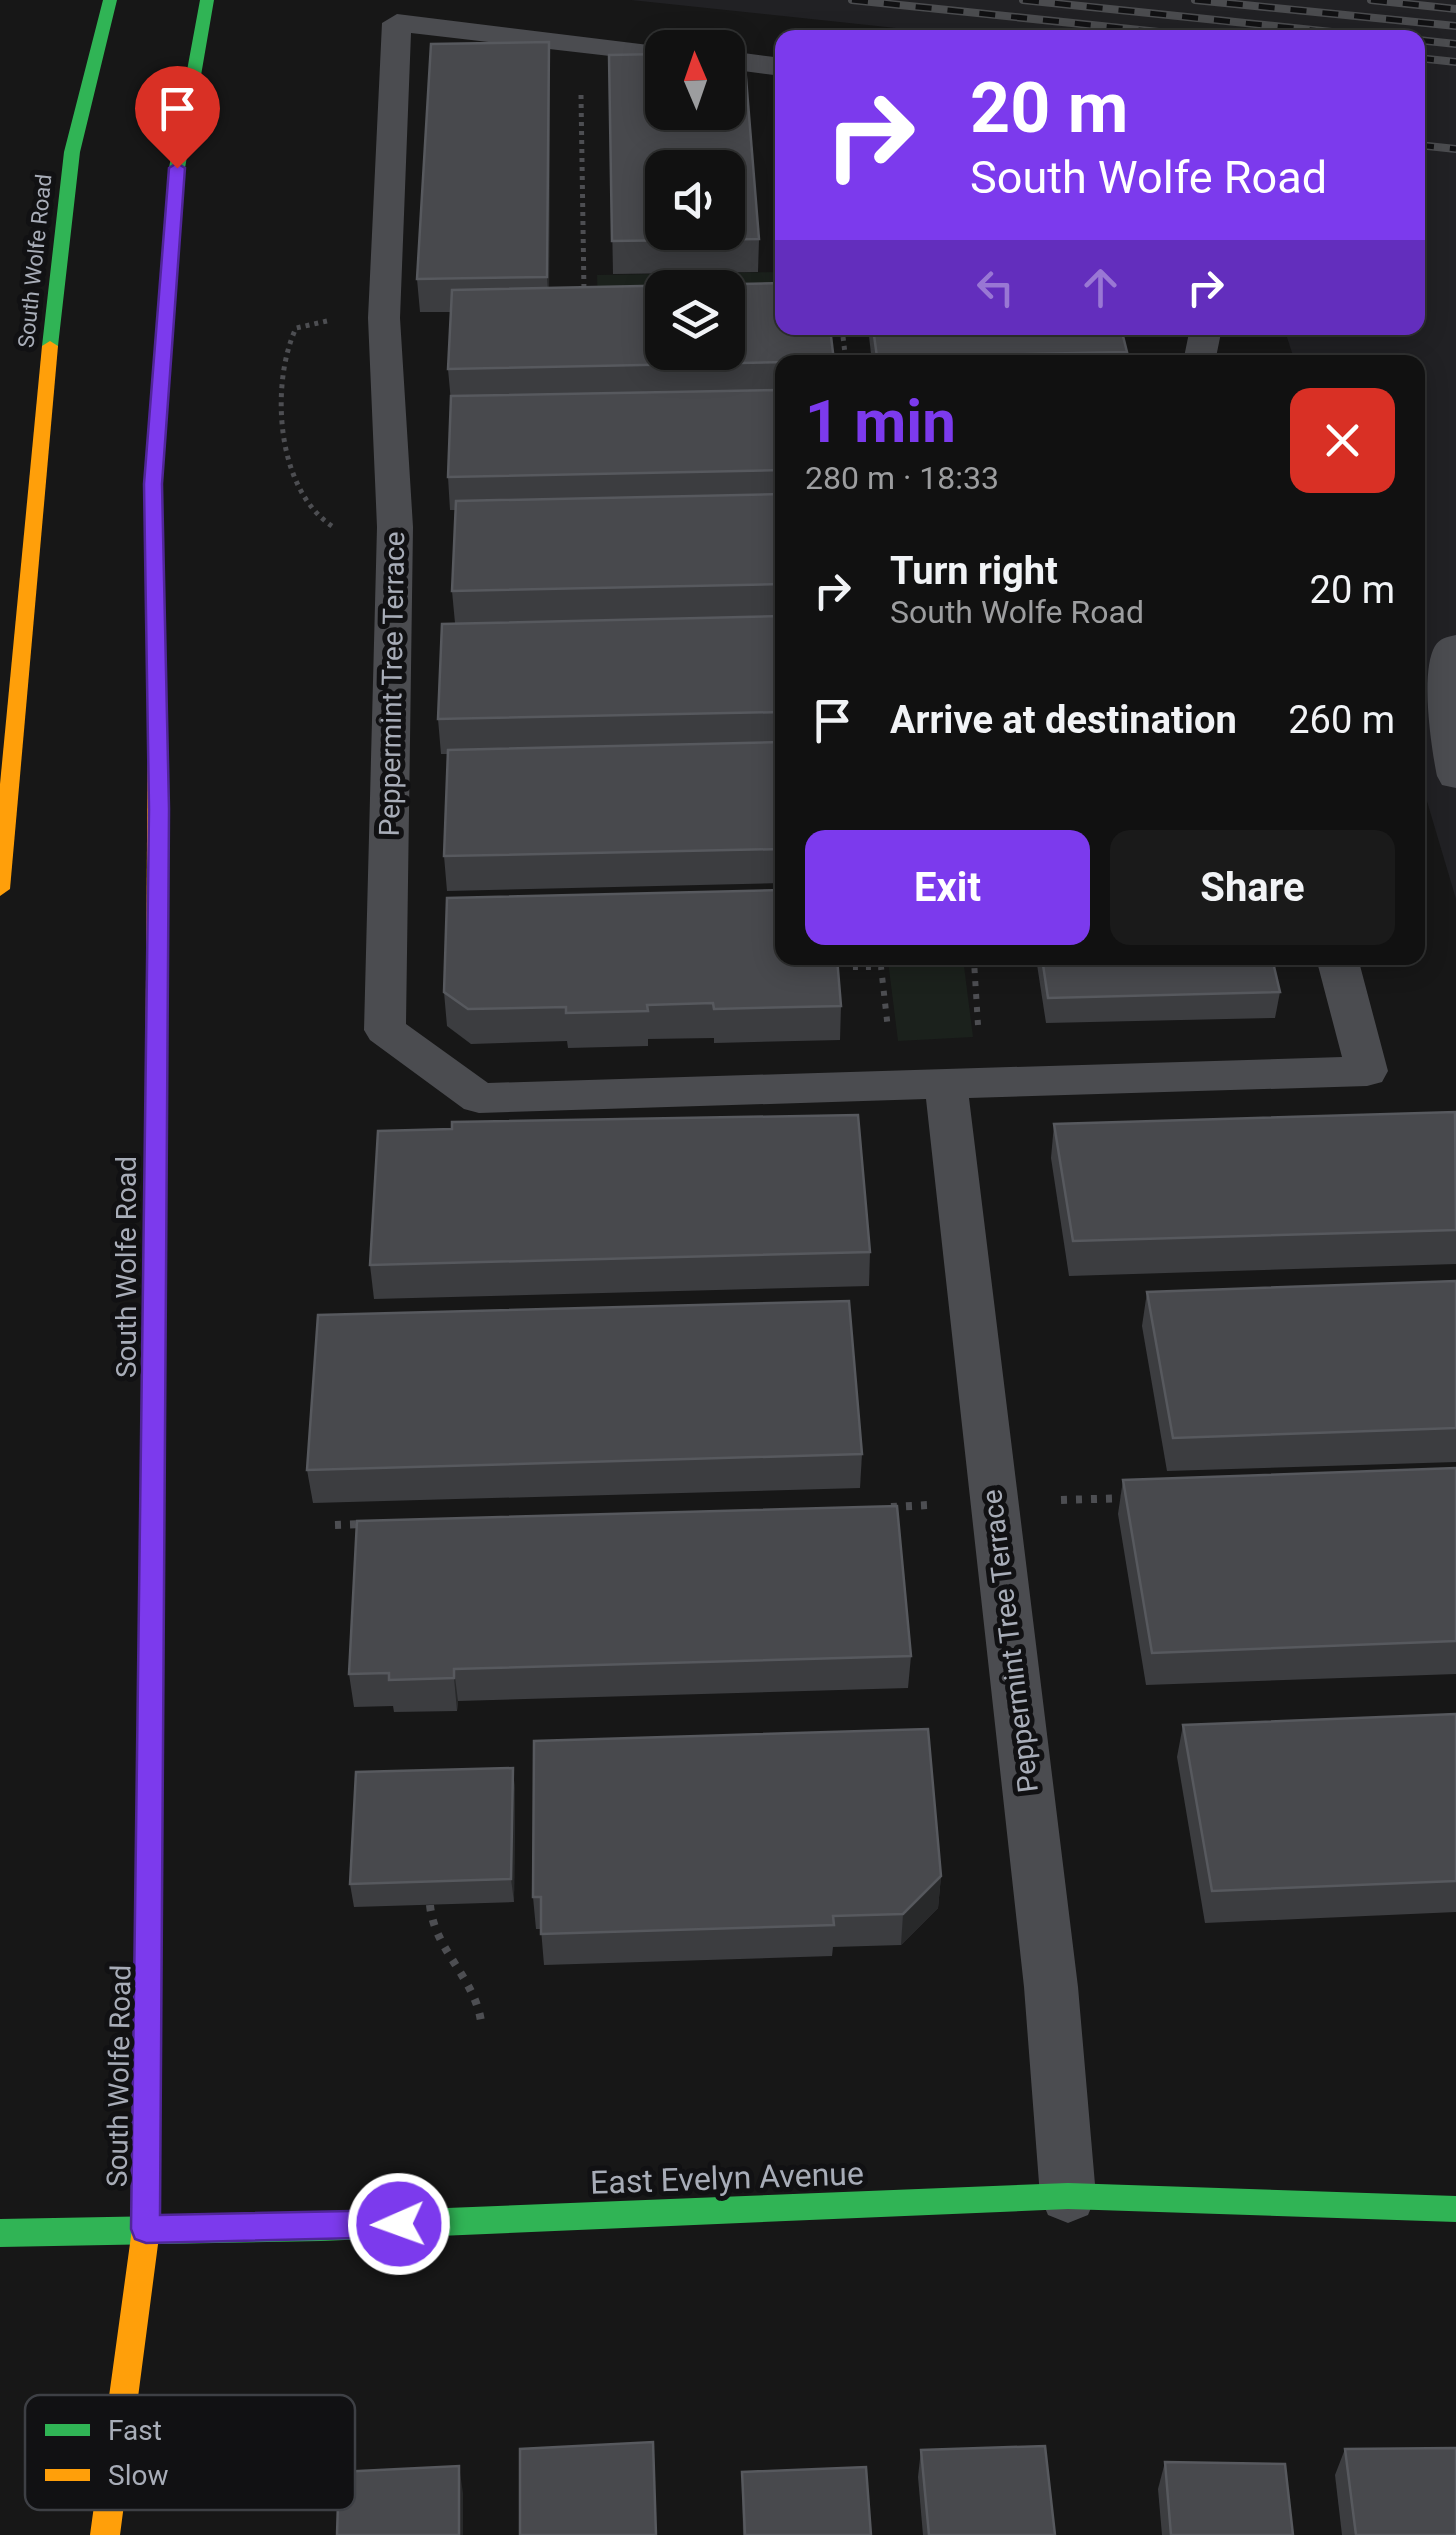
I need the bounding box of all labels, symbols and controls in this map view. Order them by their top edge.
north arrow [645,30,745,130]
map controls [645,30,745,370]
pin [135,66,220,169]
text: 20 m [970,67,1128,149]
icon: right [805,70,935,200]
icon: arrive [150,81,205,136]
button: sound [645,150,745,250]
text: South Wolfe Road [970,151,1327,204]
street label: South Wolfe Road [13,173,57,349]
icon: left [968,260,1023,315]
icon: ahead [1073,260,1128,315]
icon: right [1178,260,1233,315]
button: layers [645,270,745,370]
text: 1 min [805,386,956,457]
button: close [1290,388,1395,493]
text: 280 m · 18:33 [805,459,999,497]
street label: Peppermint Tree Terrace [373,531,411,837]
text: Turn right [890,549,1058,593]
icon: right [805,563,860,618]
text: 20 m [1310,568,1395,612]
text: South Wolfe Road [890,593,1144,631]
icon: arrive [805,693,860,748]
text: Arrive at destination [890,698,1237,742]
text: 260 m [1288,698,1395,742]
button: Exit [805,830,1090,945]
button: Share [1110,830,1395,945]
street label: South Wolfe Road [110,1156,143,1378]
street label: Peppermint Tree Terrace [975,1488,1045,1794]
street label: South Wolfe Road [101,1965,137,2187]
street label: East Evelyn Avenue [590,2154,864,2202]
position arrow [347,2172,451,2276]
legend [25,2395,355,2510]
text: Fast [108,2414,162,2447]
text: Slow [108,2459,168,2492]

